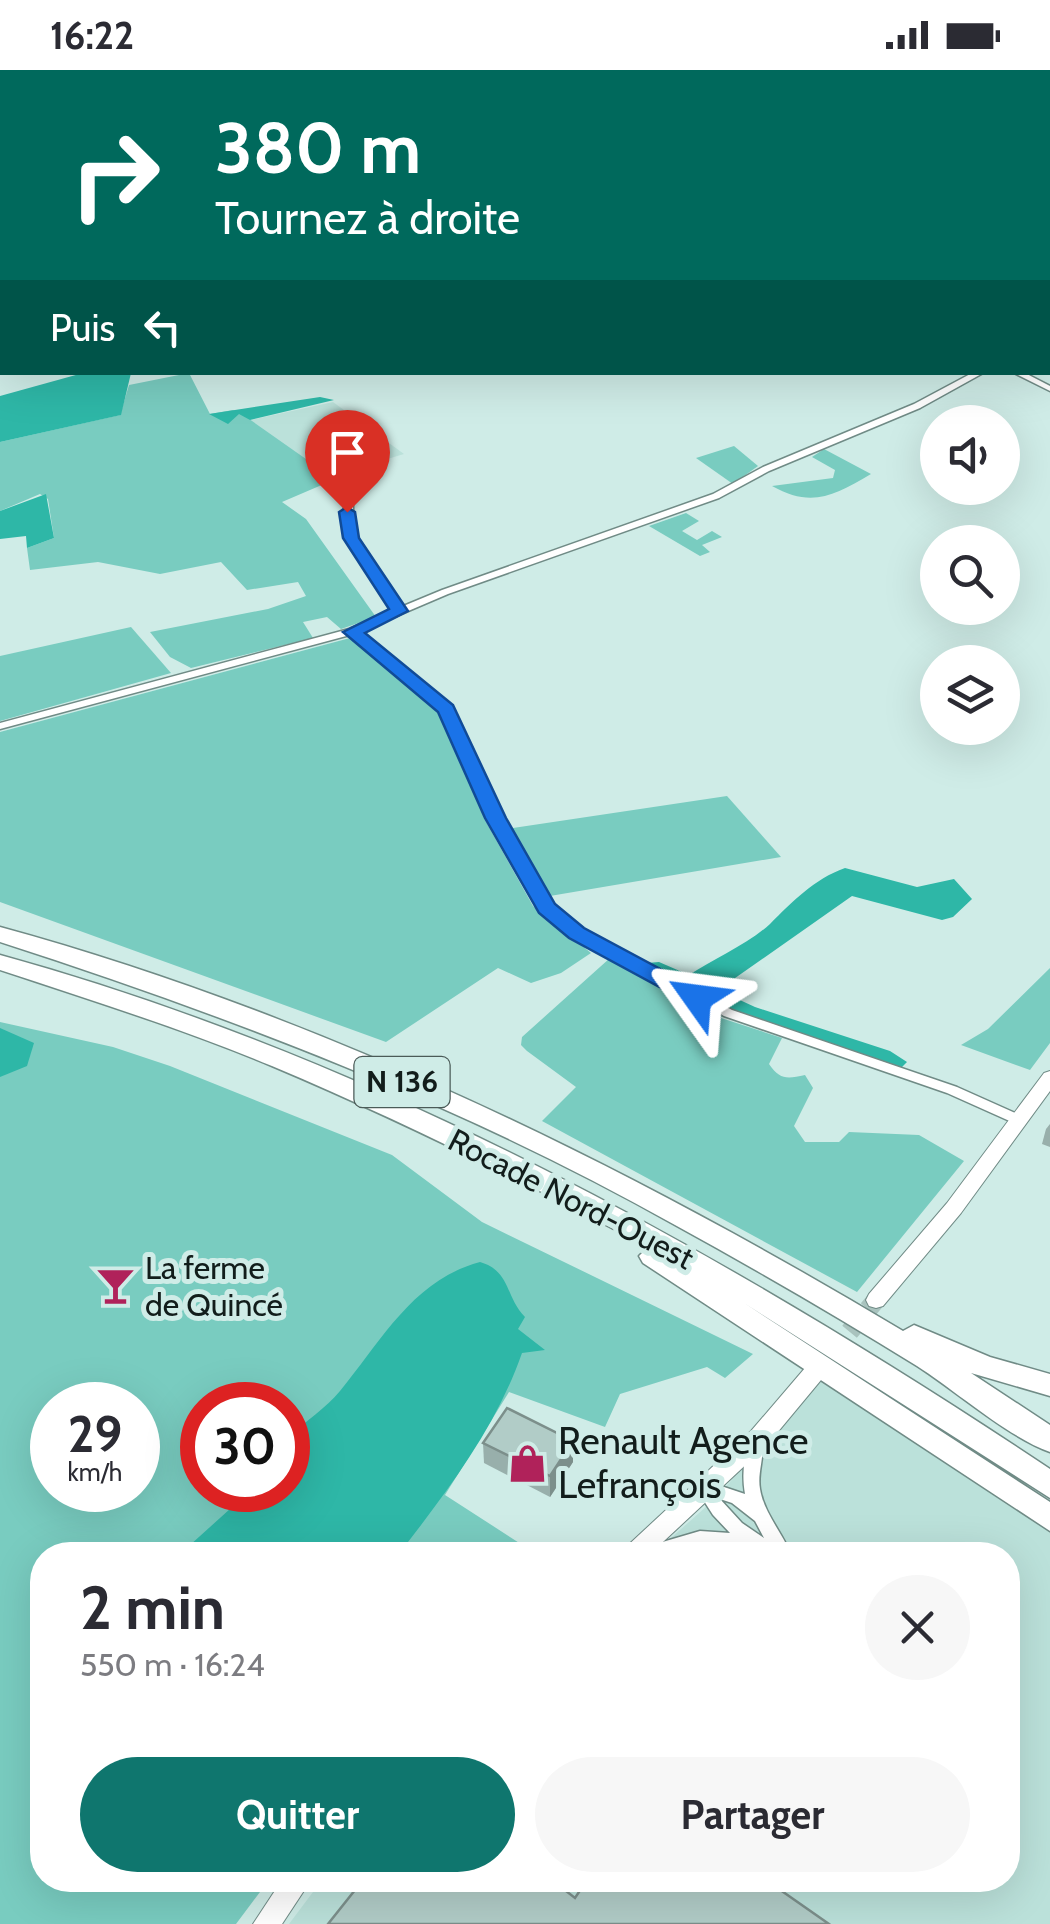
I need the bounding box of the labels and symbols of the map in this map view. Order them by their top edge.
pin [305,410,390,513]
position arrow [645,946,749,1050]
road number: N 136 [354,1057,450,1107]
street label: Rocade Nord-Ouest [442,1120,701,1277]
place label: La ferme de Quincé [145,1248,283,1324]
bar icon: La ferme de Quincé [94,1265,136,1307]
speed limit sign: 30 [180,1382,310,1512]
place label: Renault Agence Lefrançois [558,1417,808,1508]
shop icon: Renault Agence Lefrançois [507,1442,549,1484]

